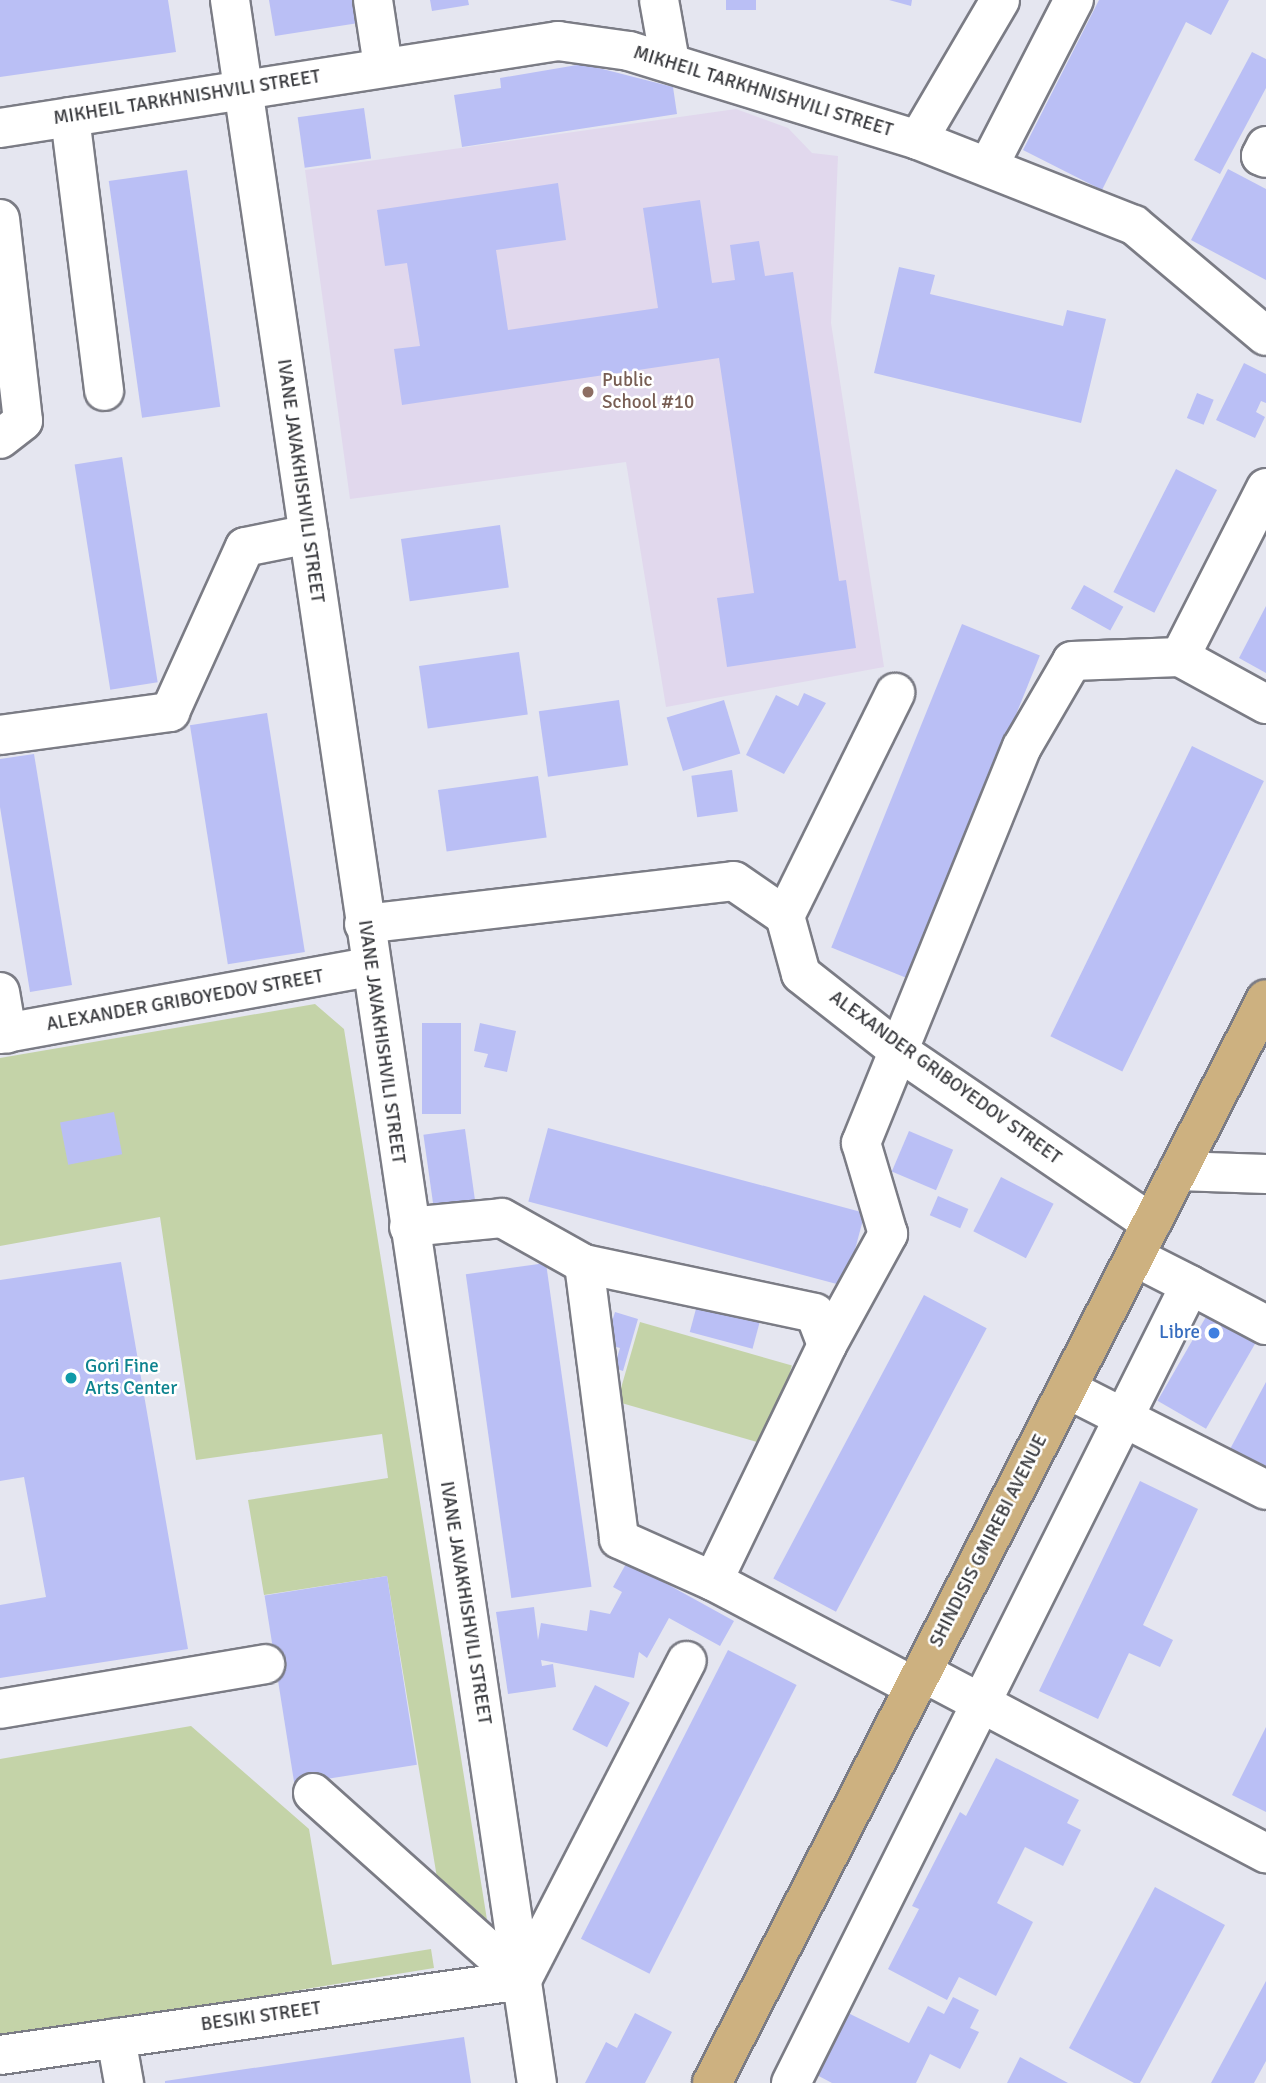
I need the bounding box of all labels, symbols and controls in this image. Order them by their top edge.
street label: MIKHEIL TARKHNISHVILI STREET [631,42,895,142]
street label: MIKHEIL TARKHNISHVILI STREET [52,66,322,130]
street label: IVANE JAVAKHISHVILI STREET [272,358,328,604]
place label: Public School #10 [602,370,694,414]
marker: Public School #10 [580,384,596,400]
street label: IVANE JAVAKHISHVILI STREET [353,919,409,1165]
street label: ALEXANDER GRIBOYEDOV STREET [45,965,325,1037]
street label: ALEXANDER GRIBOYEDOV STREET [825,986,1065,1170]
place label: Libre [1159,1322,1200,1344]
marker: Libre [1206,1325,1222,1341]
place label: Gori Fine Arts Center [85,1356,177,1400]
marker: Gori Fine Arts Center [63,1370,79,1386]
street label: SHINDISIS GMIREBI AVENUE [925,1431,1053,1651]
street label: IVANE JAVAKHISHVILI STREET [434,1480,496,1726]
street label: BESIKI STREET [199,1997,323,2037]

